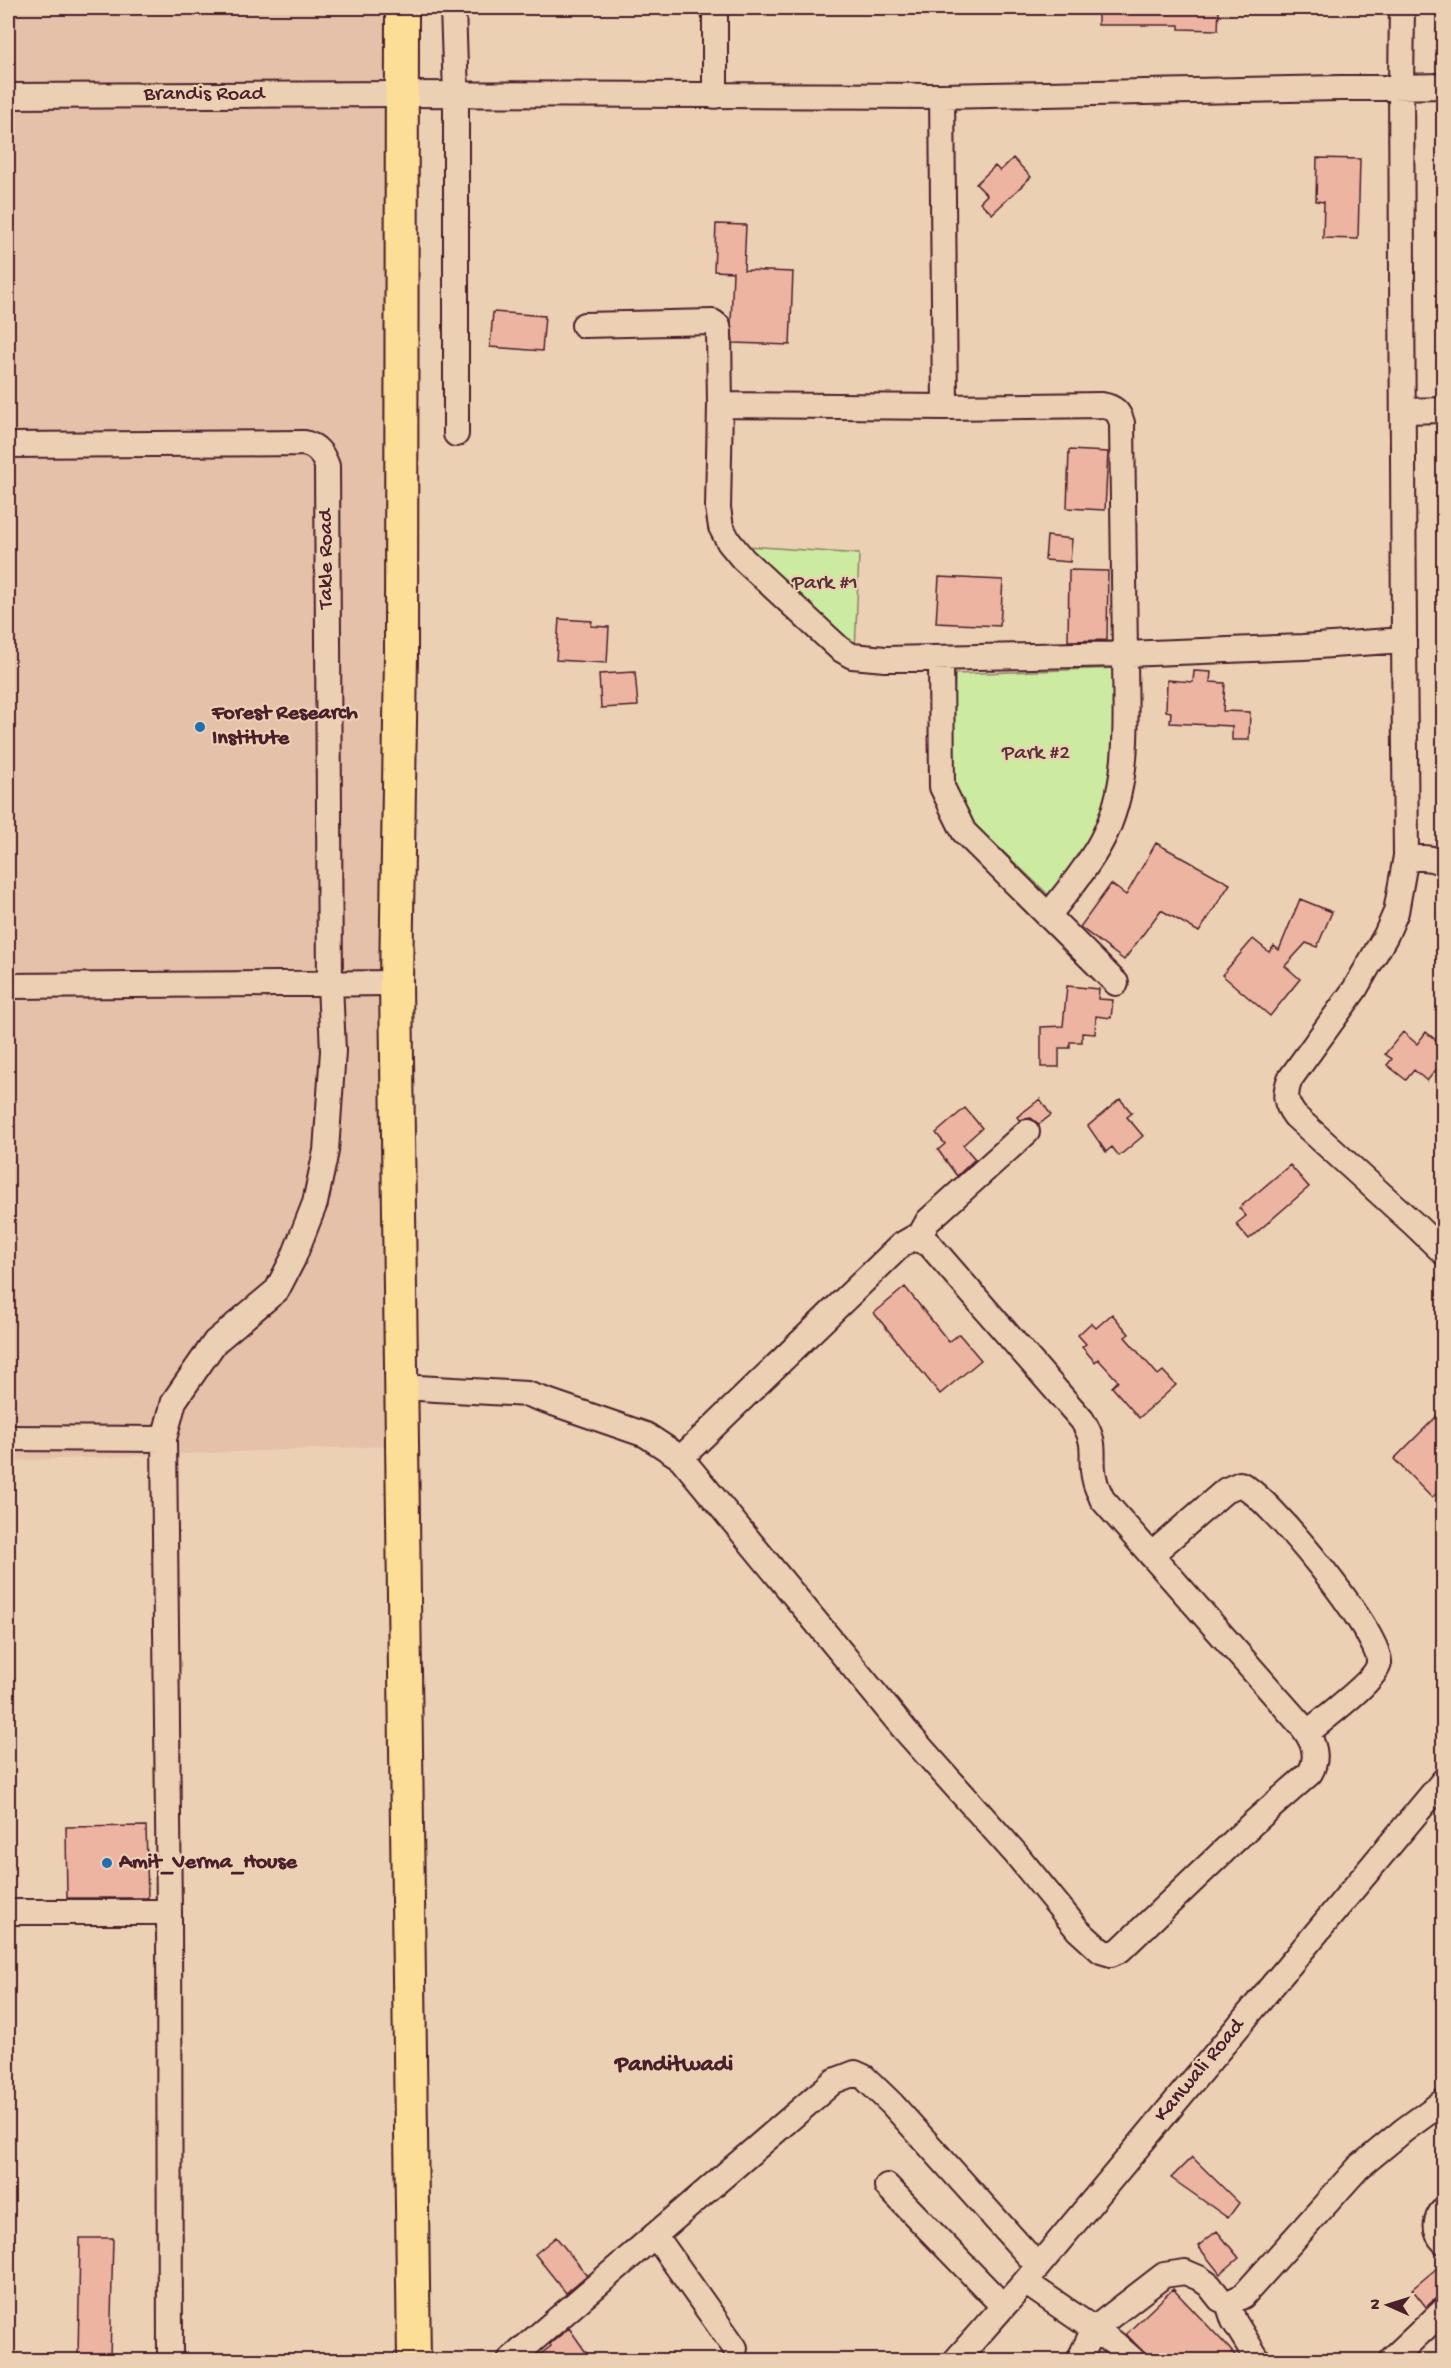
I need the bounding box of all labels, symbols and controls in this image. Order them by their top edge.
street label: Brandis Road [143,82,266,108]
street label: Takle Road [314,507,340,611]
park label: Park #1 [791,571,858,597]
place label: Forest Research Institute [211,701,358,752]
marker: Forest Research Institute [193,720,207,734]
park label: Park #2 [1001,741,1070,767]
place label: Amit_Verma_House [118,1850,298,1876]
marker: Amit_Verma_House [100,1856,114,1870]
street label: Kanwali Road [1149,2012,1252,2128]
district label: Panditwadi [613,2051,733,2080]
north arrow [1358,2275,1418,2335]
text: N [1367,2298,1386,2310]

